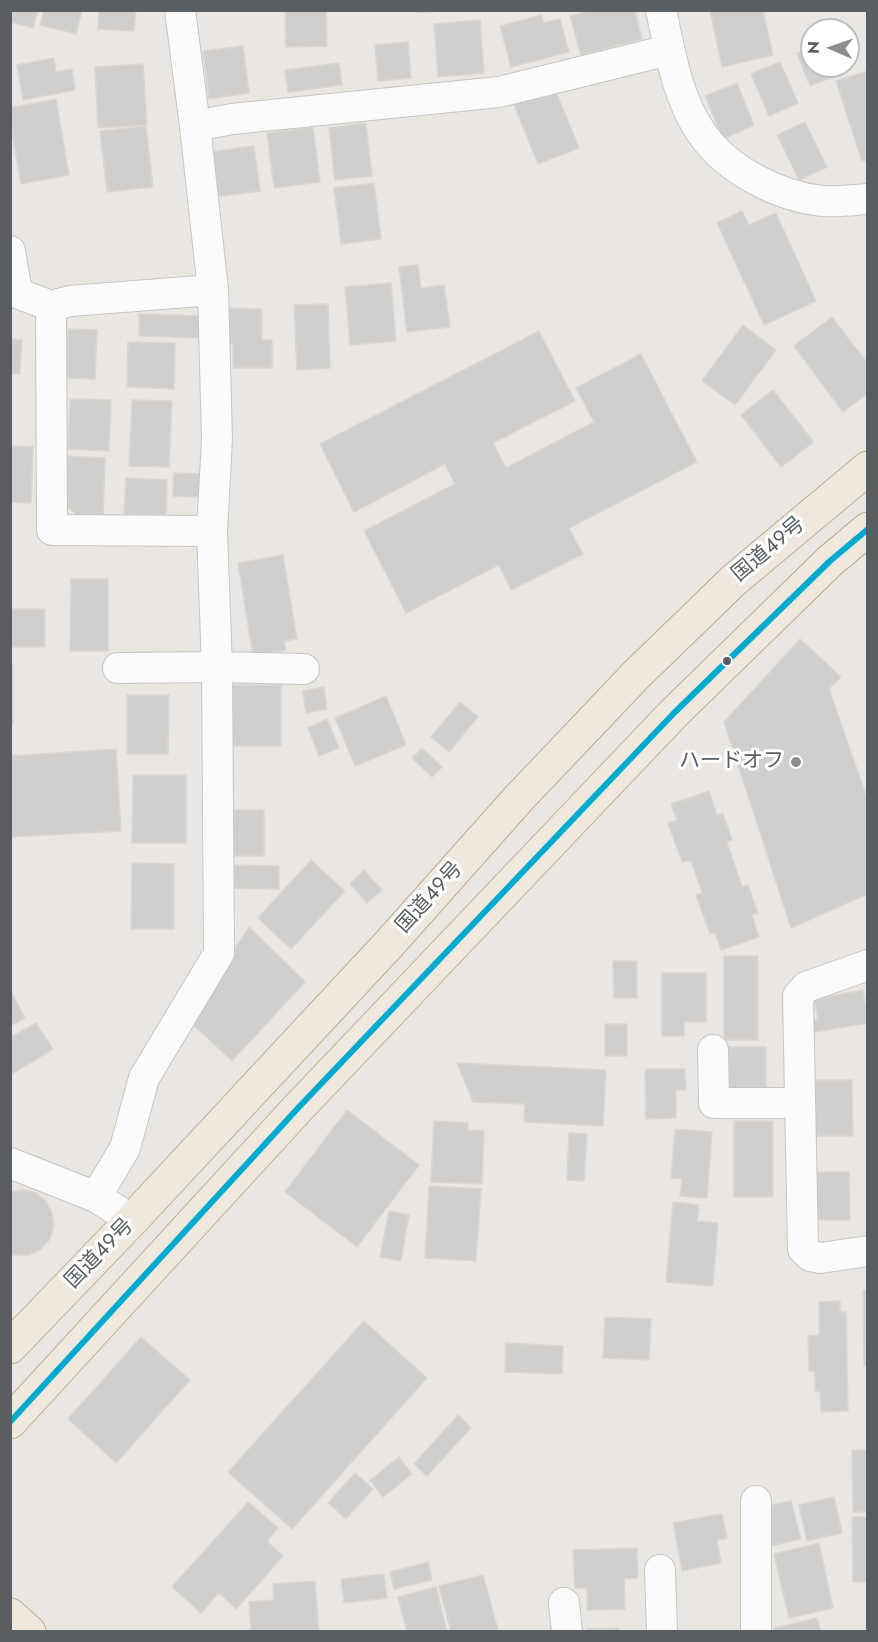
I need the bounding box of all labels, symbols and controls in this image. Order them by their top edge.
north arrow [800,18,860,78]
text: N [802,41,825,54]
street label: 国道49号 [727,512,811,588]
unlabelled marker [721,655,733,667]
place label: ハードオフ [679,749,784,775]
marker: ハードオフ [789,755,803,769]
street label: 国道49号 [391,857,469,939]
street label: 国道49号 [61,1214,139,1294]

